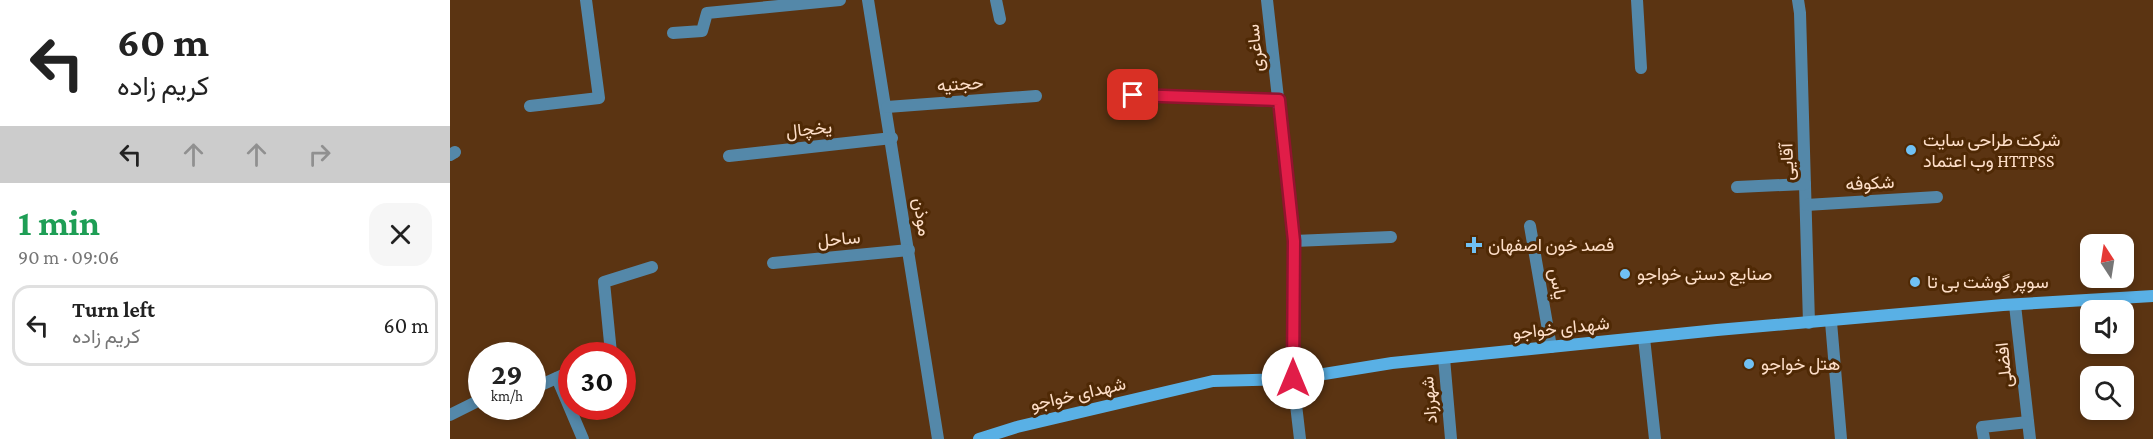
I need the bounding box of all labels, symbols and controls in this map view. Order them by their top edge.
text: 60 m [117,18,209,65]
street label: ساغری [1243,23,1268,73]
icon: left [18,24,96,102]
pin [1107,69,1158,120]
text: کریم زاده [117,71,209,101]
street label: حجتیه [936,72,984,96]
icon: arrive [1116,78,1149,111]
street label: یخچال [785,117,833,143]
place label: شرکت طراحی سایت وب اعتماد HTTPSS [1923,130,2061,172]
icon: left [114,138,147,171]
icon: ahead [177,138,210,171]
icon: ahead [240,138,273,171]
icon: right [303,138,336,171]
street label: آقایی [1776,141,1799,181]
marker: شرکت طراحی سایت وب اعتماد HTTPSS [1904,143,1918,157]
street label: شکوفه [1845,172,1895,195]
street label: موذن [908,196,935,238]
text: 1 min [18,203,100,243]
button: close [369,203,432,266]
street label: ساحل [817,227,861,252]
north arrow [2080,234,2134,288]
map controls [2080,234,2134,420]
place label: فصد خون اصفهان [1488,235,1614,256]
marker: فصد خون اصفهان [1465,236,1483,254]
text: 90 m · 09:06 [18,246,119,268]
place label: صنایع دستی خواجو [1637,264,1772,286]
street label: یاس [1544,267,1571,301]
marker: صنایع دستی خواجو [1618,267,1632,281]
place label: سوپر گوشت بی تا [1927,272,2049,294]
marker: سوپر گوشت بی تا [1908,275,1922,289]
text: Turn left [72,297,155,322]
button: sound [2080,300,2134,354]
icon: left [21,309,54,342]
text: 60 m [384,313,429,338]
street label: شهدای خواجو [1512,313,1611,344]
text: کریم زاده [72,325,140,347]
street label: افضلی [1992,341,2017,389]
speed limit sign: 30 [558,342,636,420]
position arrow [1261,346,1325,410]
place label: هتل خواجو [1761,354,1840,375]
text: 29 [491,357,523,390]
marker: هتل خواجو [1742,357,1756,371]
button: search [2080,366,2134,420]
street label: شهدای خواجو [1028,373,1128,416]
street label: شهرزاد [1417,375,1442,425]
text: km/h [491,388,523,404]

